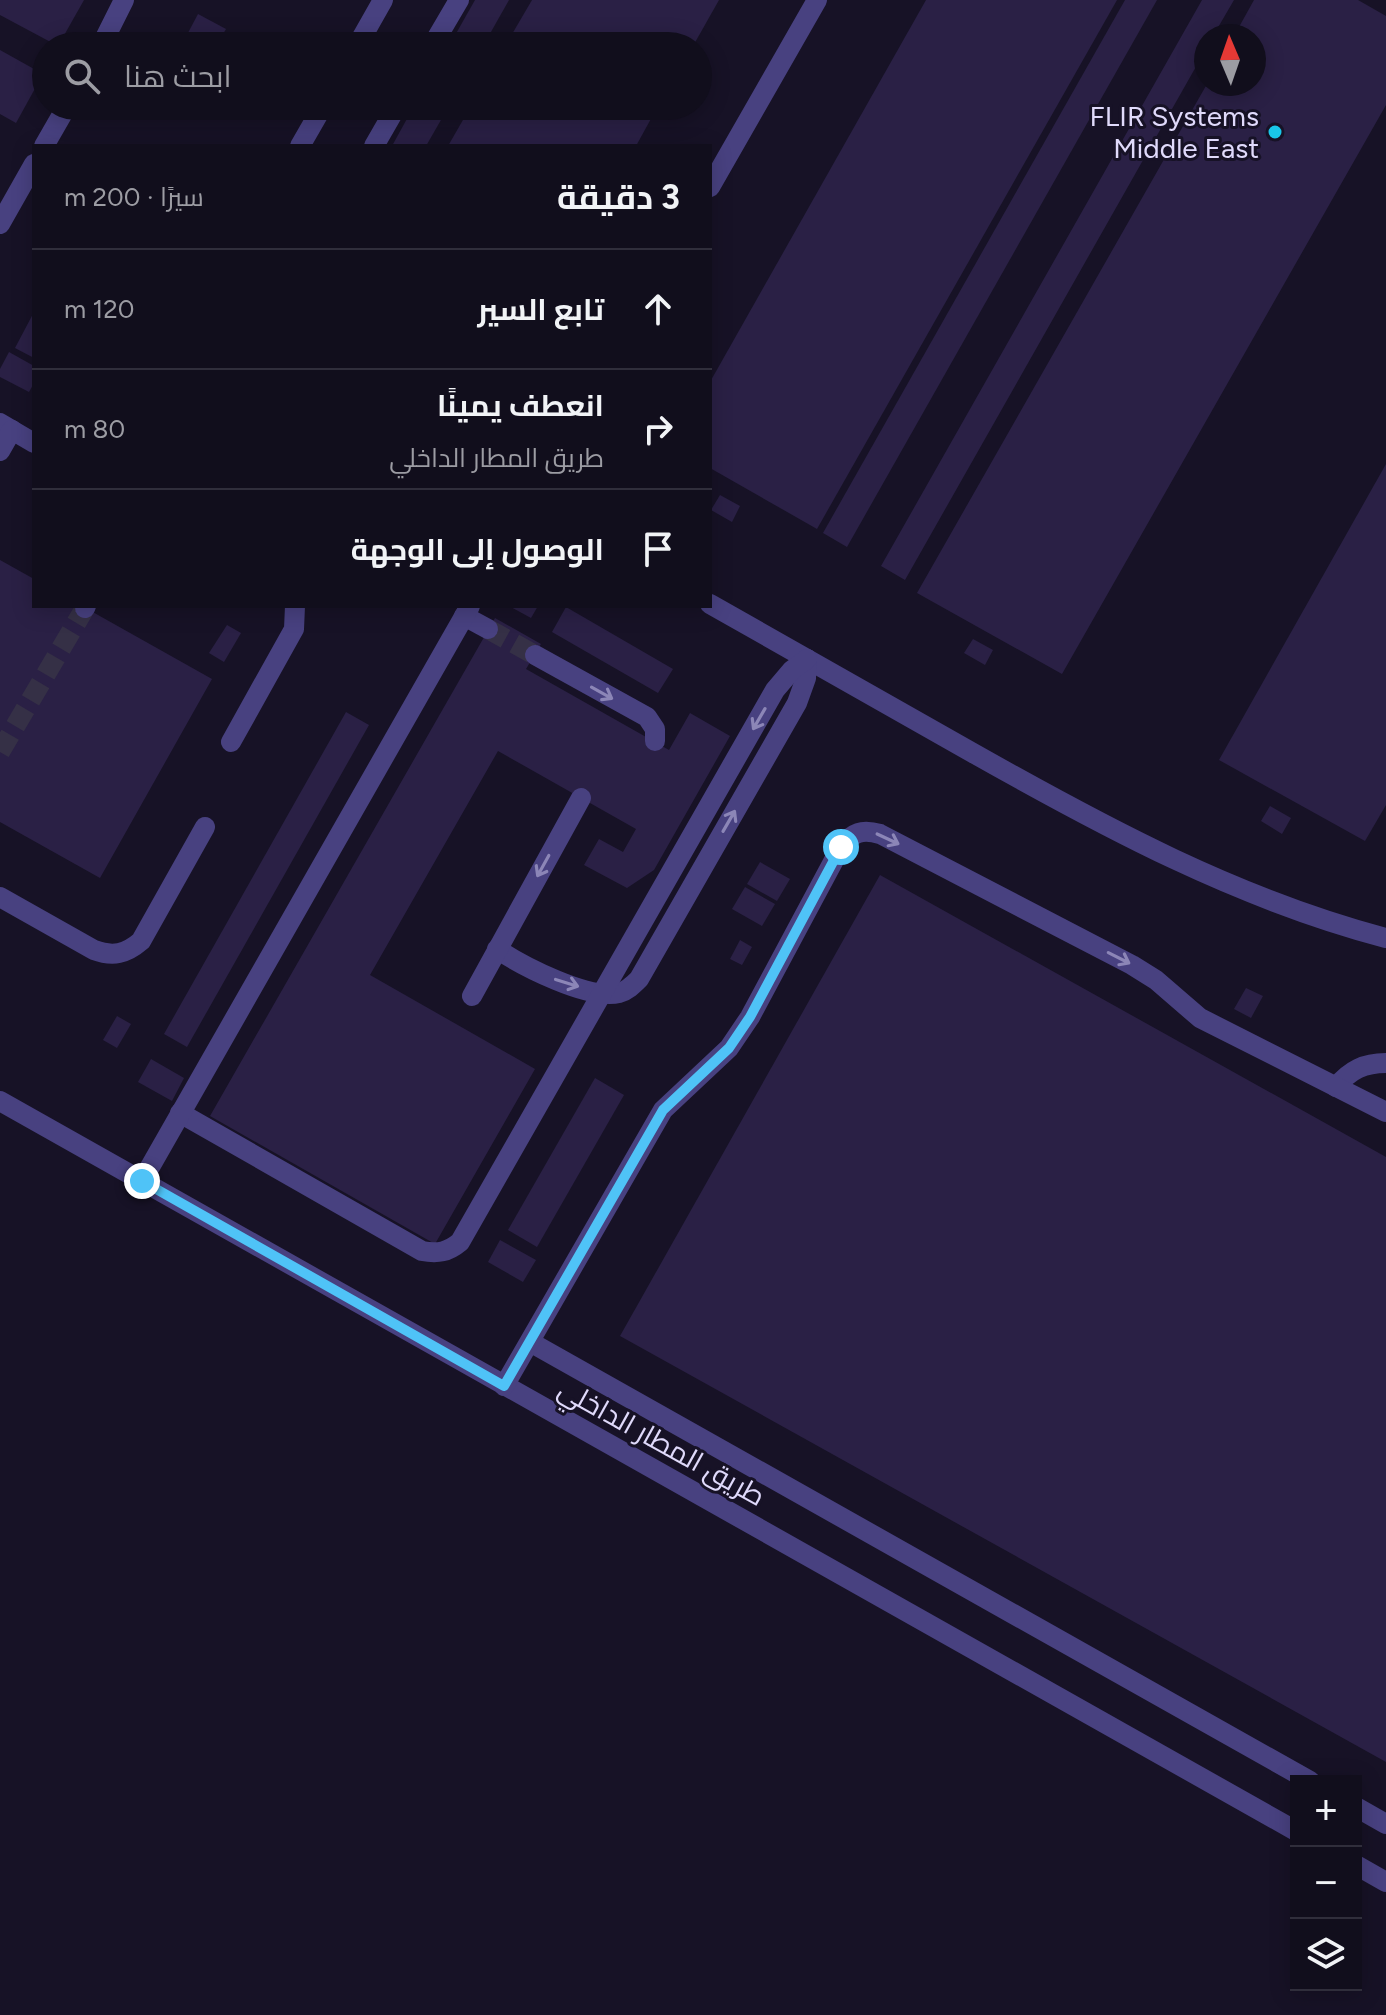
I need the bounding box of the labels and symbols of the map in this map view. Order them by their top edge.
north arrow [1194,24,1266,96]
place label: FLIR Systems Middle East [1090,99,1259,165]
marker: FLIR Systems Middle East [1266,123,1284,141]
one-way arrow [590,686,614,701]
one-way arrow [751,707,767,730]
one-way arrow [721,810,737,833]
route start [823,829,859,865]
one-way arrow [875,832,899,847]
one-way arrow [535,854,551,877]
one-way arrow [1107,951,1130,966]
one-way arrow [554,977,579,992]
route end [124,1163,160,1199]
street label: طريق المطار الداخلي [550,1371,771,1517]

